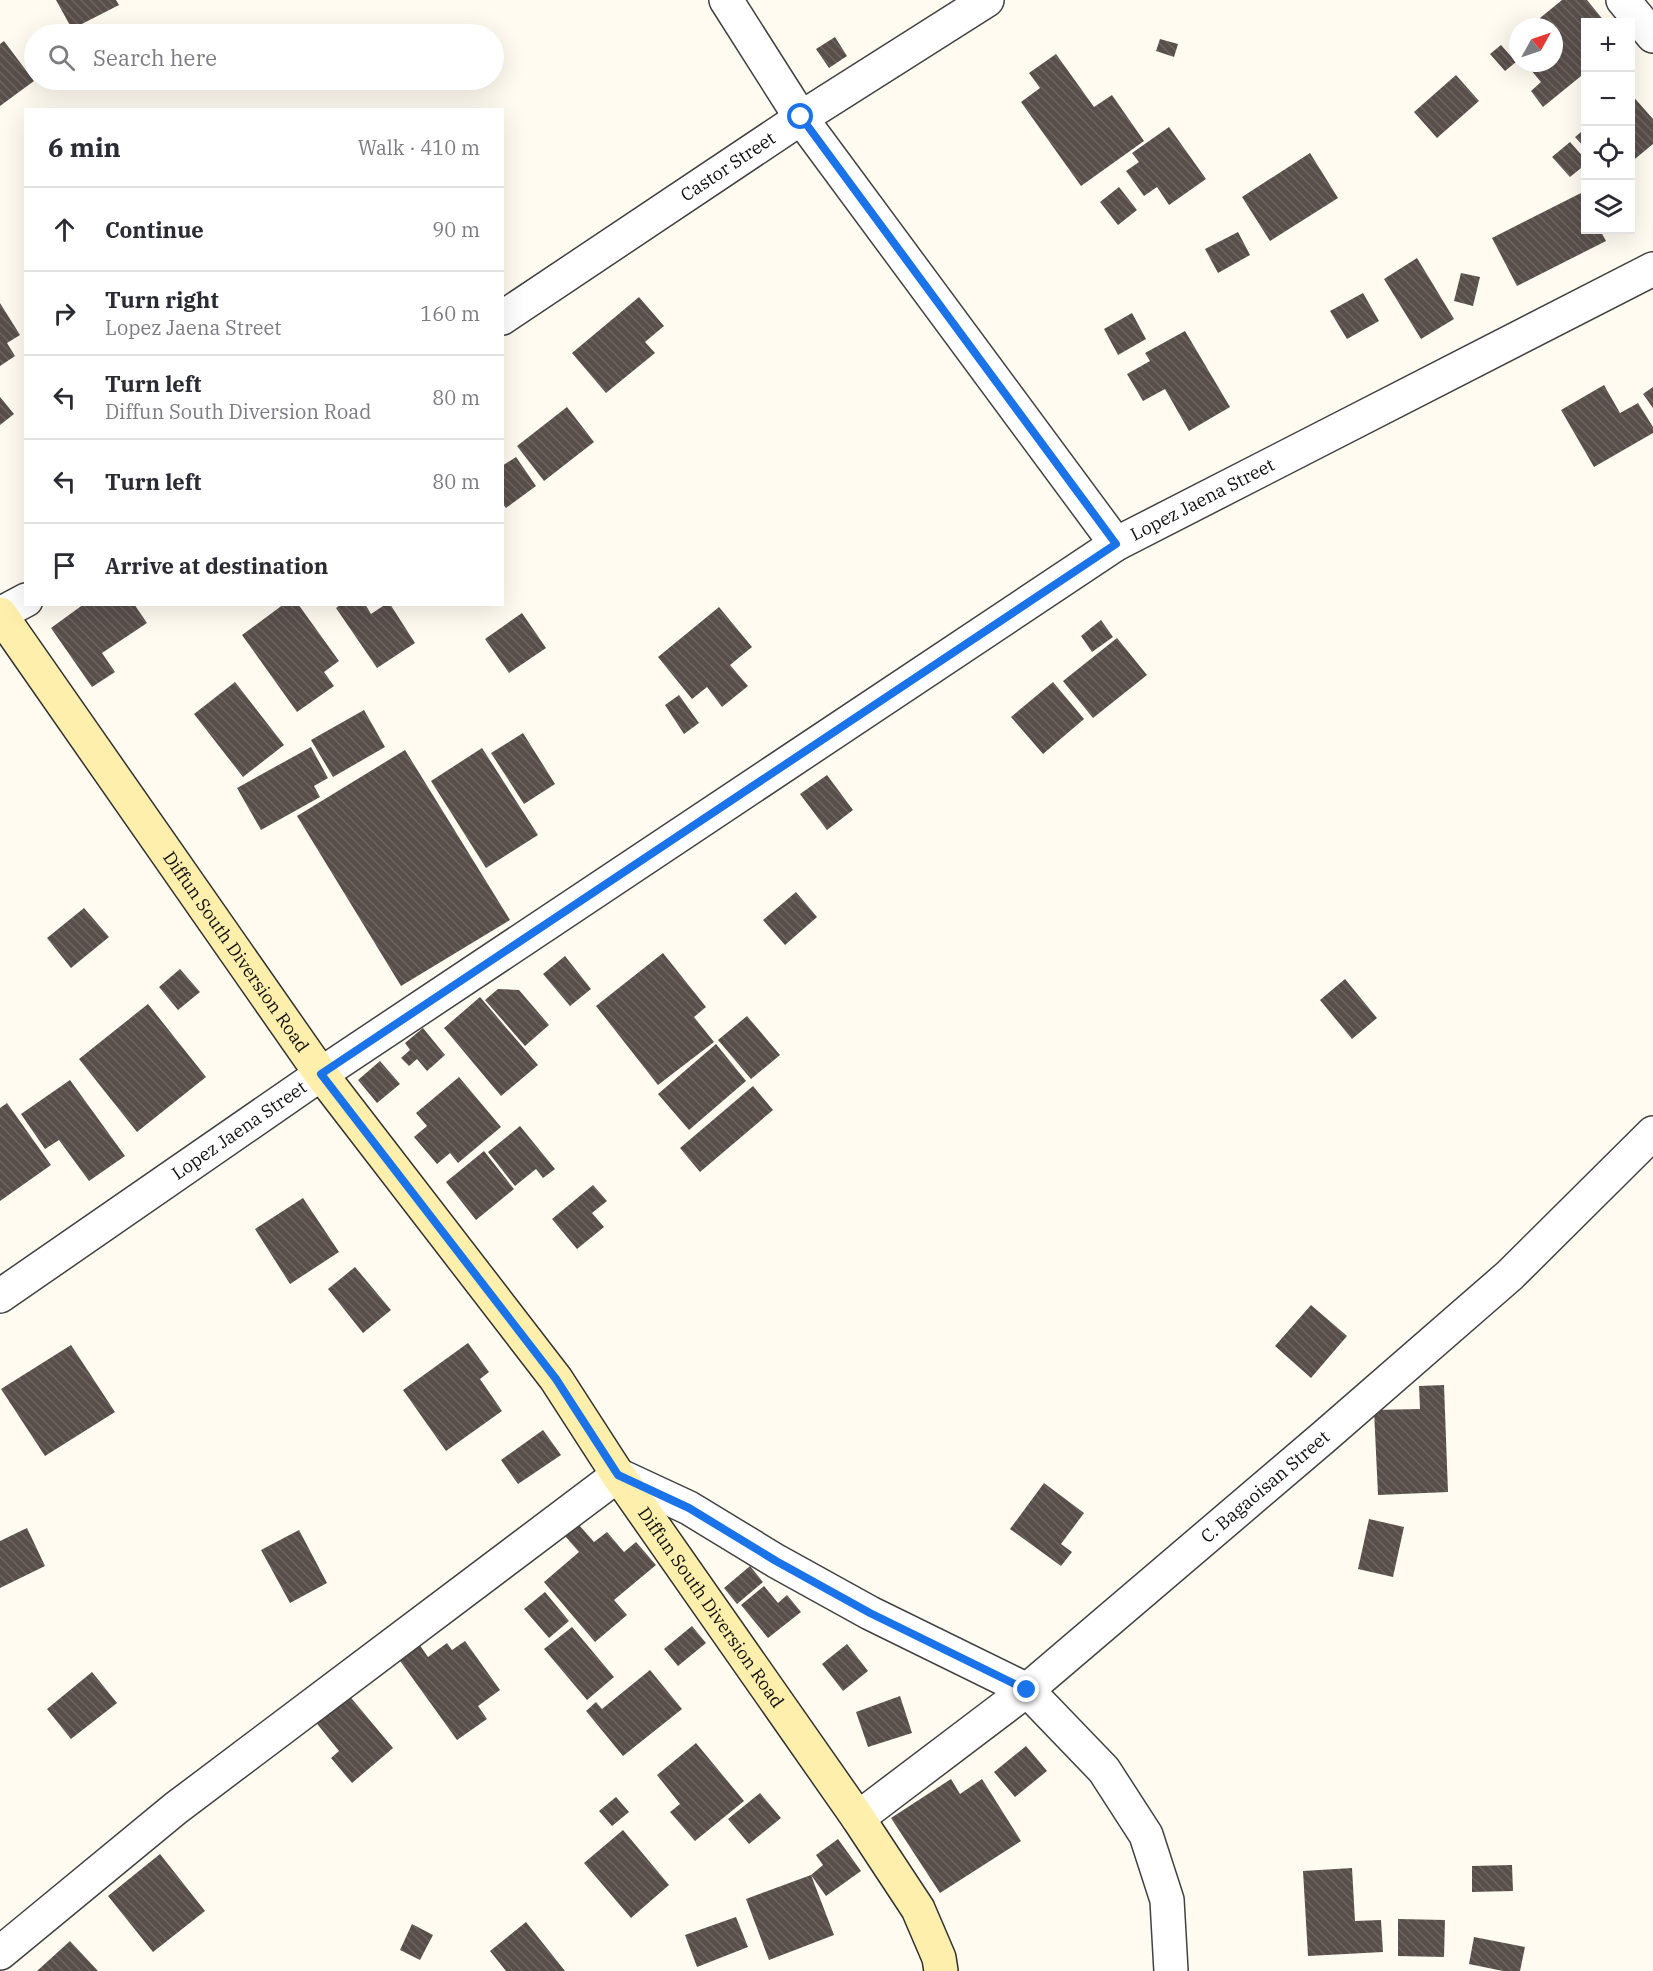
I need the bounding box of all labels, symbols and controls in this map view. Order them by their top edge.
north arrow [1509,18,1563,72]
map controls [1581,18,1635,234]
button: + [1581,18,1635,72]
search box [24,24,504,90]
icon: search [45,41,78,74]
text: Search here [93,43,217,72]
button: − [1581,72,1635,126]
route start [787,103,813,129]
street label: Castor Street [676,126,780,206]
button: locate [1581,126,1635,180]
text: 6 min [48,130,121,164]
text: Walk · 410 m [358,134,480,161]
button: layers [1581,180,1635,234]
icon: ahead [48,213,81,246]
text: Continue [105,215,204,244]
text: 90 m [432,216,480,243]
text: Turn right [105,285,219,314]
icon: right [48,297,81,330]
text: 160 m [420,300,480,327]
text: Lopez Jaena Street [105,314,281,341]
text: Turn left [105,369,201,398]
icon: left [48,381,81,414]
text: 80 m [432,384,480,411]
text: Diffun South Diversion Road [105,398,371,425]
street label: Lopez Jaena Street [1126,453,1278,546]
icon: left [48,465,81,498]
text: Turn left [105,467,201,496]
text: 80 m [432,468,480,495]
icon: arrive [48,549,81,582]
text: Arrive at destination [105,551,328,580]
street label: Diffun South Diversion Road [158,847,314,1057]
street label: Lopez Jaena Street [167,1075,311,1185]
street label: C. Bagaoisan Street [1196,1425,1334,1548]
street label: Diffun South Diversion Road [633,1502,789,1712]
route end [1013,1676,1039,1702]

